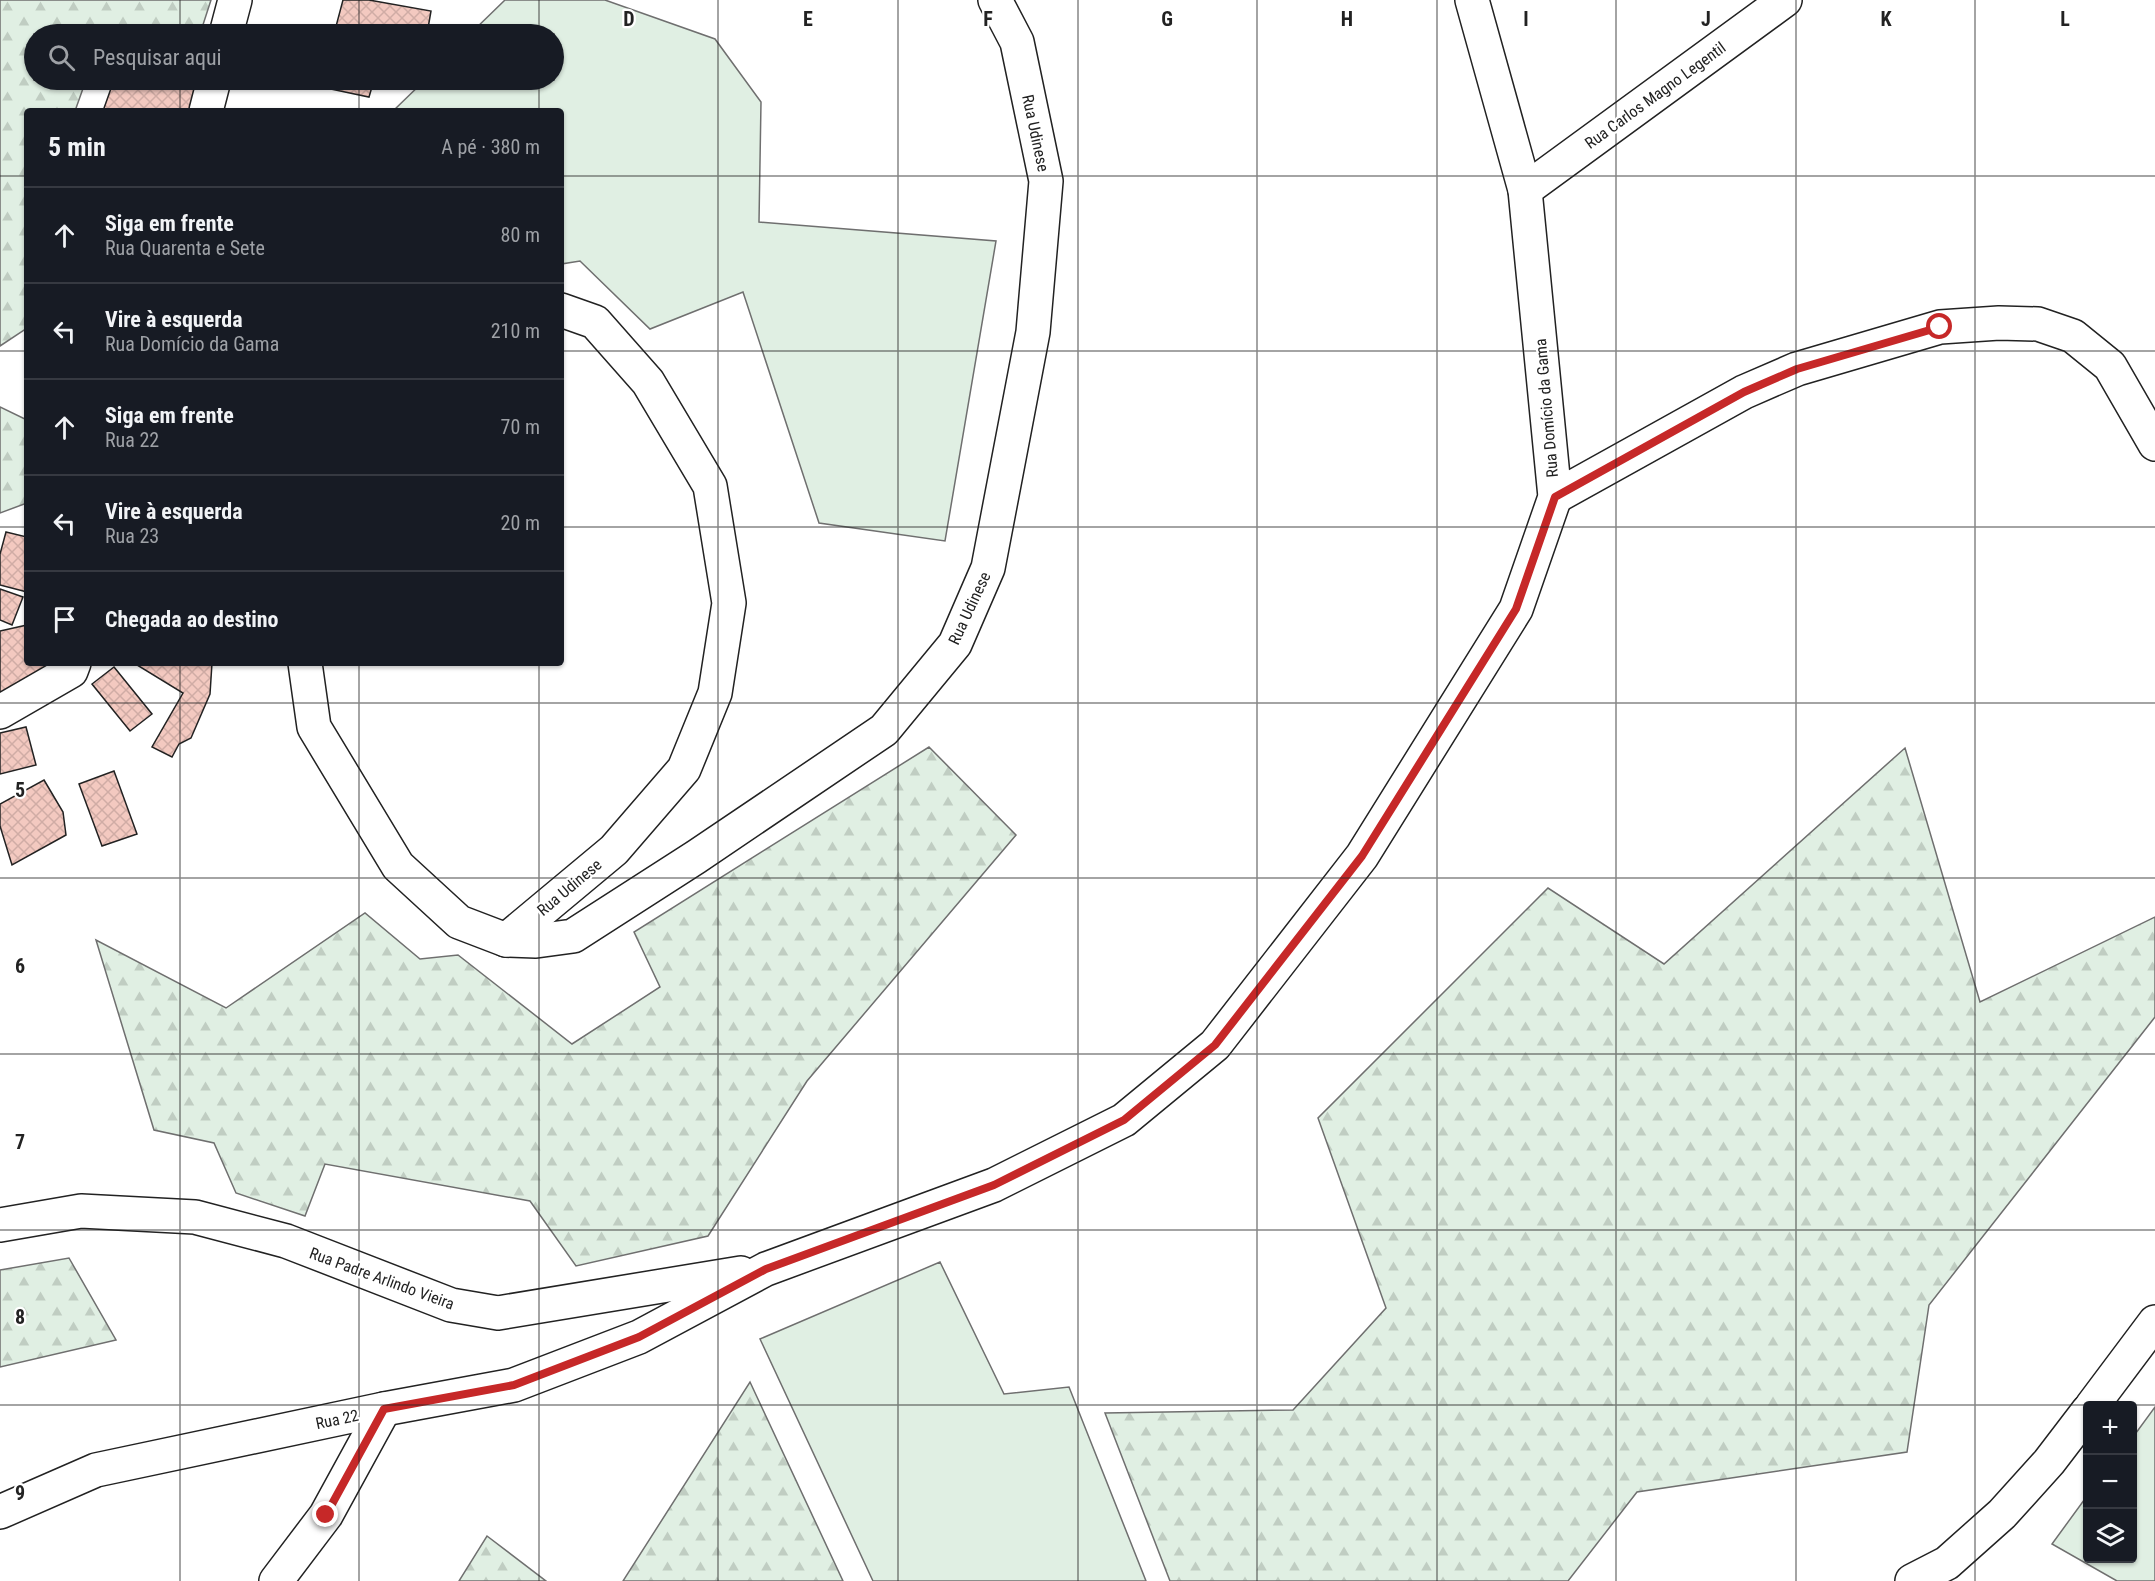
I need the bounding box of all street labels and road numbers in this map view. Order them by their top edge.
street label: Rua Carlos Magno Legentil [1581,38,1729,153]
street label: Rua Udinese [1018,93,1053,173]
street label: Rua Domício da Gama [1531,338,1562,478]
street label: Rua Udinese [944,569,995,648]
street label: Rua Udinese [533,855,605,920]
street label: Rua Padre Arlindo Vieira [307,1243,457,1314]
street label: Rua 22 [314,1406,360,1433]

